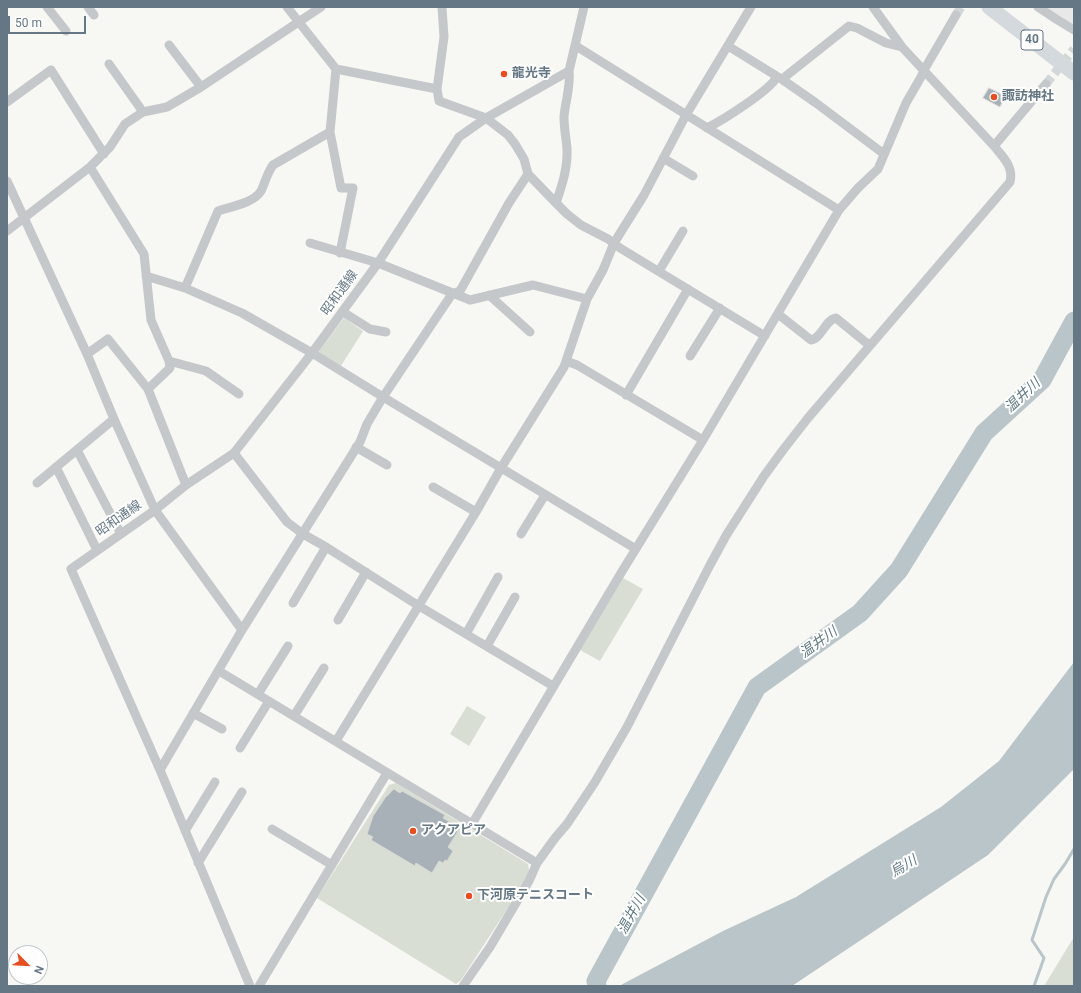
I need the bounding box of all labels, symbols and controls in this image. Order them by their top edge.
scale bar [10,8,88,34]
text: 50 m [15,16,42,30]
road number: 40 [1021,30,1043,50]
place label: 龍光寺 [512,66,551,82]
marker: 龍光寺 [499,69,509,79]
place label: 諏訪神社 [1002,89,1054,105]
marker: 諏訪神社 [989,92,999,102]
street label: 昭和通線 [318,267,362,319]
water label: 温井川 [1002,376,1044,416]
street label: 昭和通線 [93,498,145,540]
water label: 温井川 [797,624,841,662]
place label: アクアピア [421,823,486,839]
marker: アクアピア [408,826,418,836]
water label: 烏川 [888,853,920,881]
place label: 下河原テニスコート [477,888,594,904]
marker: 下河原テニスコート [464,891,474,901]
water label: 温井川 [614,893,650,937]
north arrow [8,945,48,985]
text: N [31,963,46,976]

